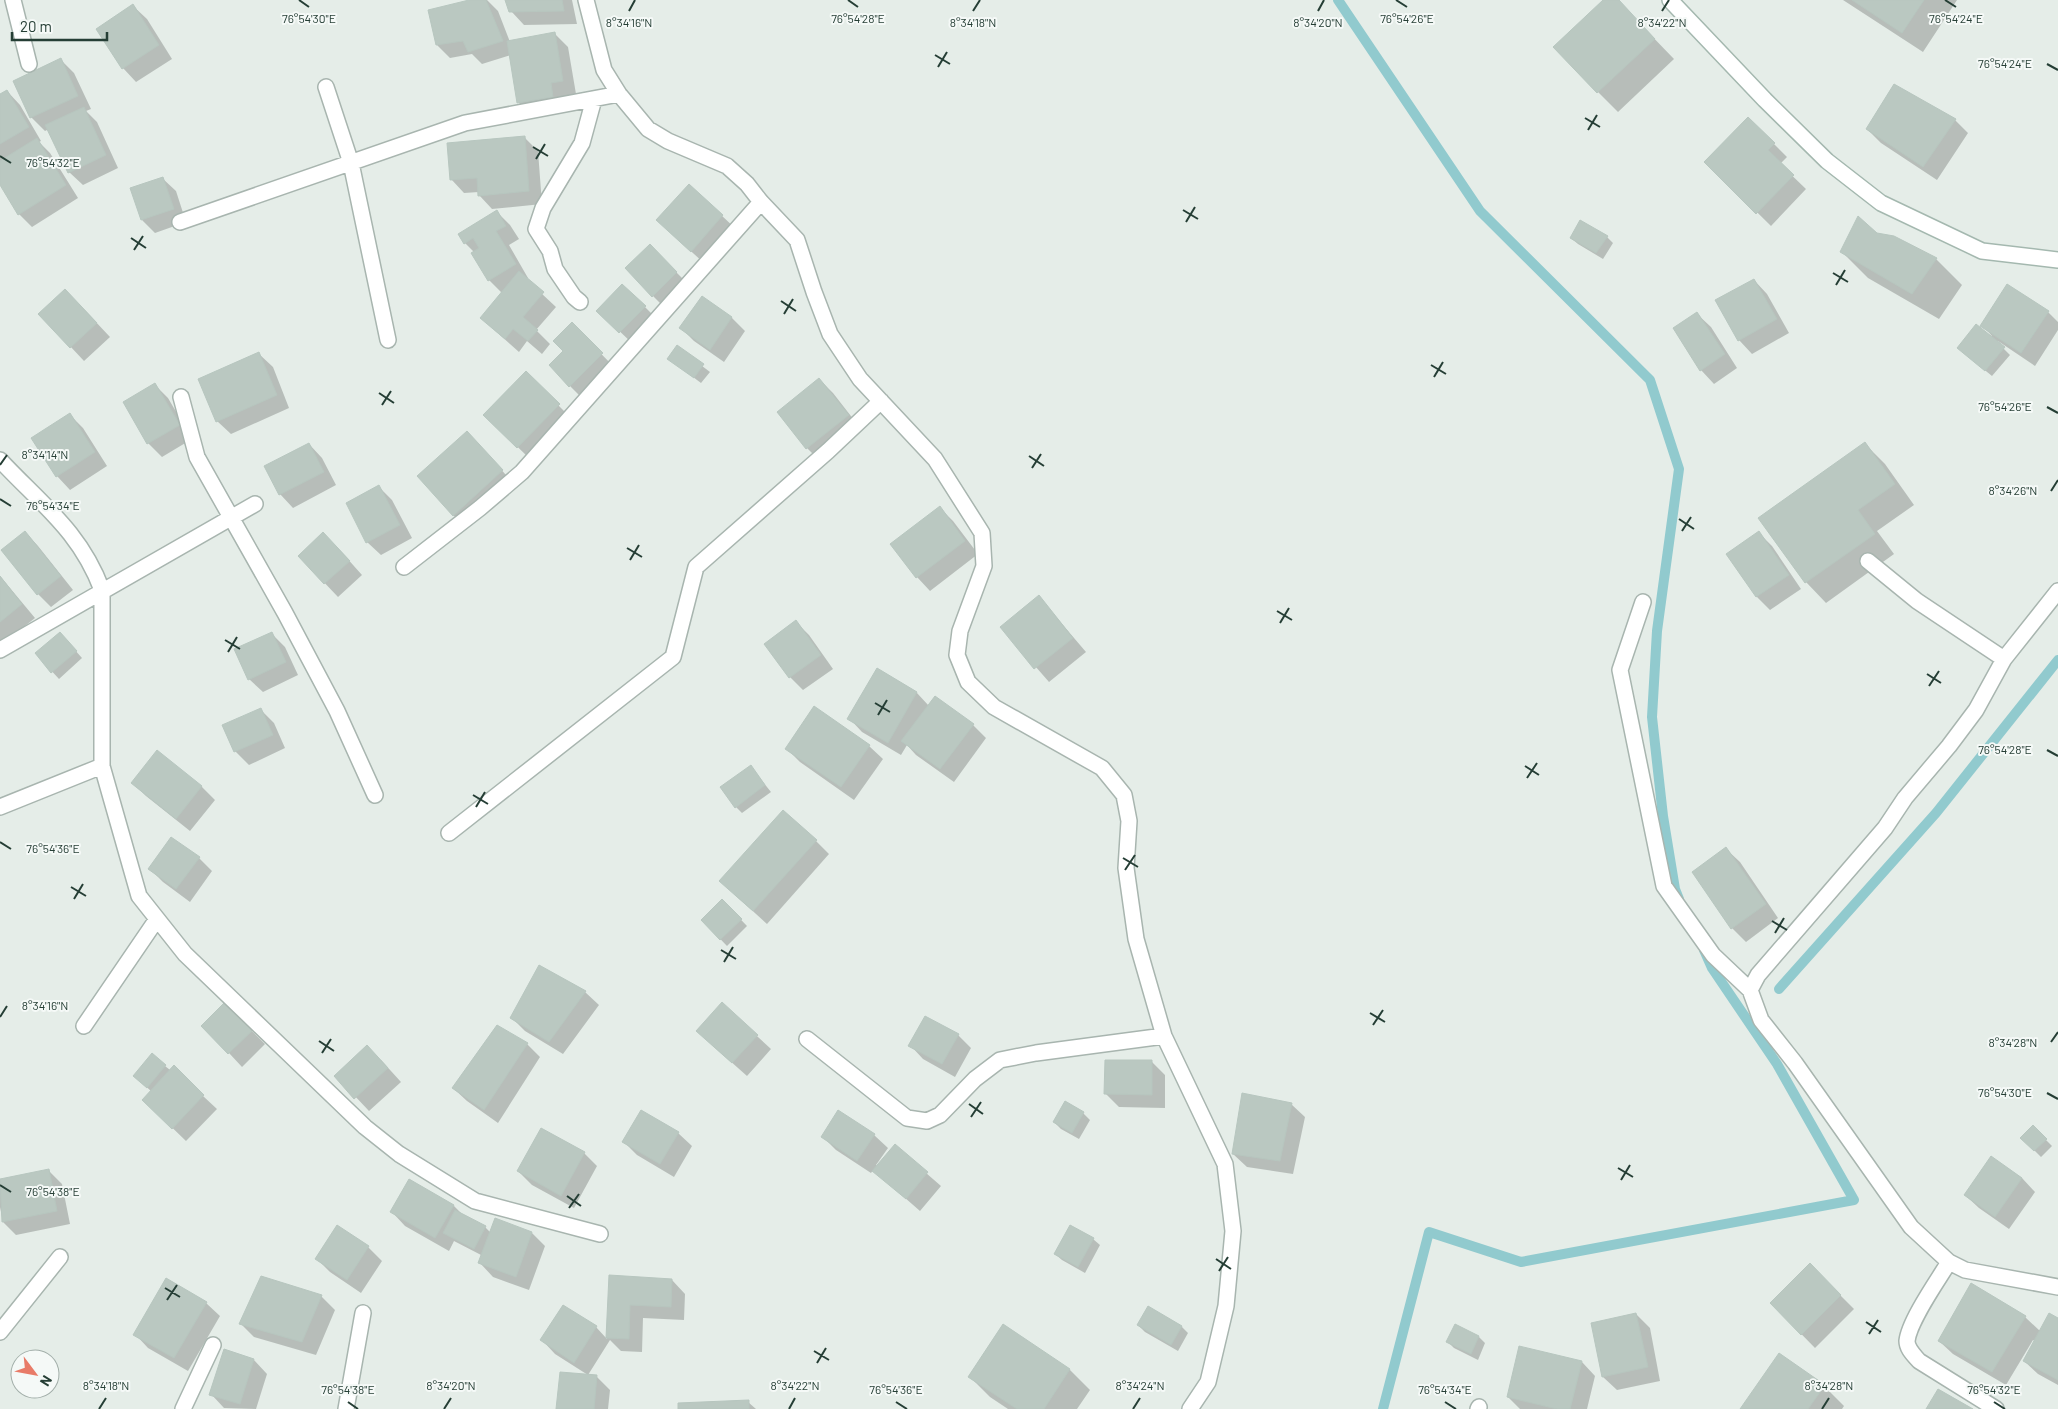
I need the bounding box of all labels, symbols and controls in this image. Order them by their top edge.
scale bar [12,10,108,42]
text: 76°54'30"E [282,11,336,25]
text: 76°54'28"E [831,11,885,25]
text: 76°54'26"E [1380,11,1434,25]
text: 76°54'24"E [1929,11,1983,25]
text: 8°34'16"N [606,15,652,29]
text: 8°34'18"N [950,15,996,29]
text: 8°34'20"N [1293,15,1343,29]
text: 8°34'22"N [1637,15,1687,29]
text: 20 m [20,17,52,35]
text: 76°54'24"E [1978,56,2032,70]
text: 76°54'32"E [26,155,80,169]
text: 76°54'26"E [1978,399,2032,413]
text: 8°34'14"N [22,447,68,461]
text: 8°34'26"N [1989,483,2037,497]
text: 76°54'34"E [26,498,80,512]
text: 76°54'28"E [1978,742,2032,756]
text: 76°54'36"E [26,841,80,855]
text: 8°34'16"N [22,998,68,1012]
text: 8°34'28"N [1989,1035,2037,1049]
text: 76°54'30"E [1978,1085,2032,1099]
text: 76°54'38"E [26,1184,80,1198]
north arrow [10,1349,60,1399]
text: N [37,1373,56,1390]
text: 8°34'18"N [83,1378,129,1392]
text: 8°34'20"N [426,1378,476,1392]
text: 8°34'22"N [770,1378,820,1392]
text: 8°34'24"N [1115,1378,1165,1392]
text: 8°34'28"N [1805,1378,1853,1392]
text: 76°54'38"E [321,1382,375,1396]
text: 76°54'36"E [869,1382,923,1396]
text: 76°54'34"E [1418,1382,1472,1396]
text: 76°54'32"E [1967,1382,2021,1396]

